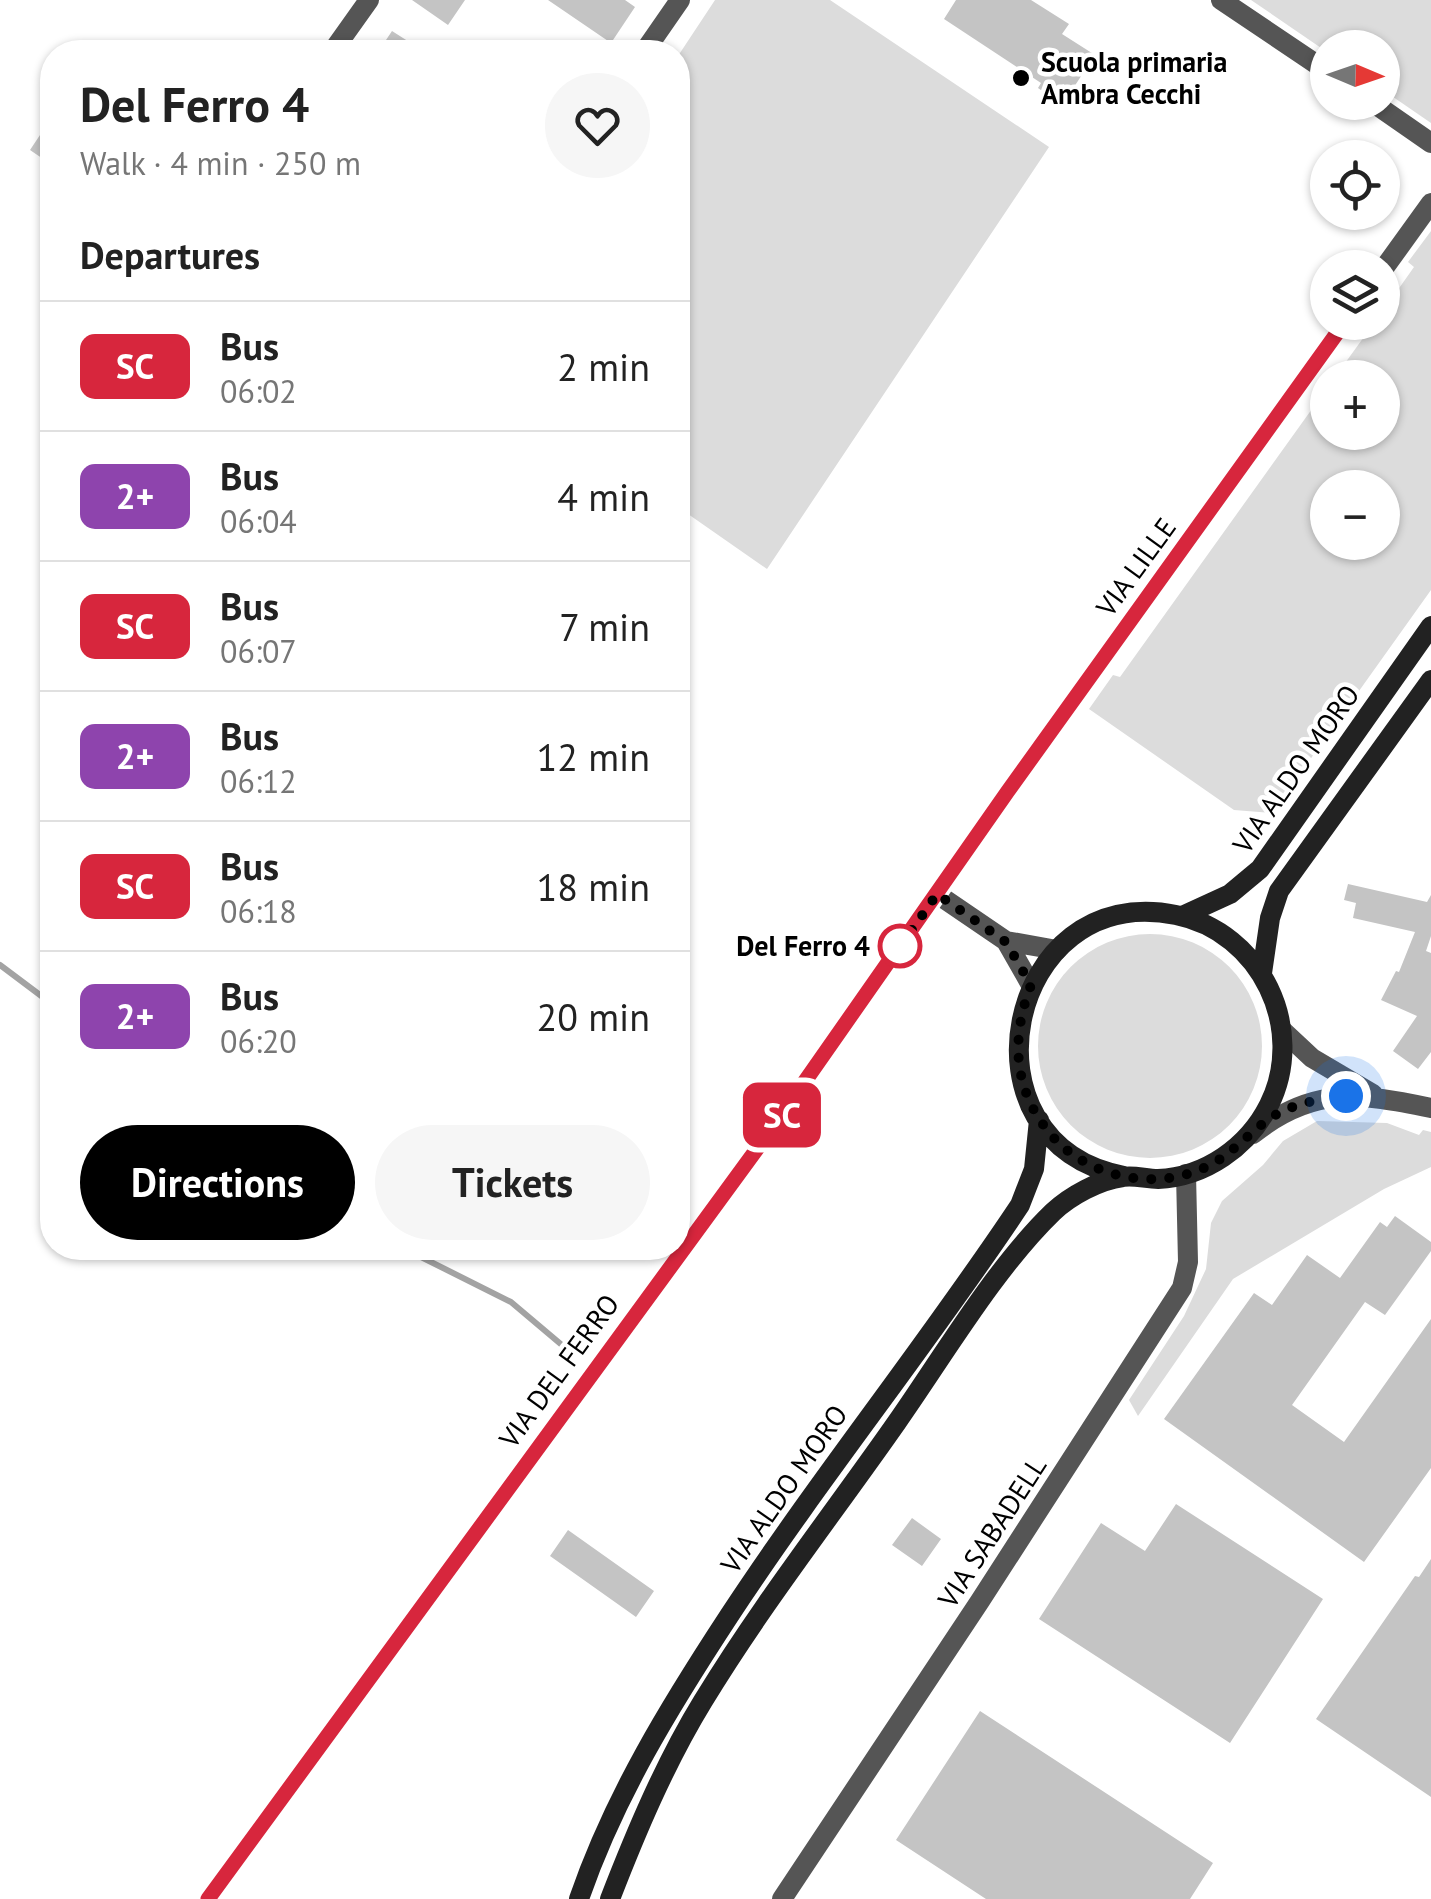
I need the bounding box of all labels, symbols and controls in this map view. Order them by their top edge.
north arrow [1310,30,1400,120]
map controls [1310,30,1400,560]
place label: Scuola primaria Ambra Cecchi [1041,43,1227,112]
marker: Scuola primaria Ambra Cecchi [1010,67,1032,89]
text: Del Ferro 4 [80,73,309,135]
button: heart [545,73,650,178]
button: locate [1310,140,1400,230]
text: Walk · 4 min · 250 m [80,142,361,184]
text: Departures [80,230,260,279]
button: layers [1310,250,1400,340]
text: Bus [220,321,279,370]
text: 2 min [557,342,650,391]
text: SC [116,343,154,389]
button: + [1310,360,1400,450]
text: 06:02 [220,370,297,412]
text: Bus [220,451,279,500]
button: − [1310,470,1400,560]
text: 4 min [557,472,650,521]
text: 2+ [116,473,154,519]
text: 06:04 [220,500,297,542]
street label: VIA LILLE [1087,510,1184,624]
text: Bus [220,581,279,630]
text: 7 min [559,602,650,651]
text: SC [116,603,154,649]
text: 06:07 [220,630,297,672]
street label: VIA ALDO MORO [1223,677,1367,861]
text: Bus [220,711,279,760]
text: 12 min [537,732,650,781]
text: 2+ [116,733,154,779]
text: 06:12 [220,760,297,802]
text: Bus [220,841,279,890]
text: 18 min [537,862,650,911]
text: SC [116,863,154,909]
text: 06:18 [220,890,297,932]
marker: Del Ferro 4 [879,925,921,967]
place label: Del Ferro 4 [736,927,870,964]
text: Bus [220,971,279,1020]
text: 20 min [537,992,650,1041]
text: 2+ [116,993,154,1039]
text: 06:20 [220,1020,297,1062]
your location [1321,1071,1371,1121]
line badge: SC [737,1082,827,1148]
text: SC [763,1092,801,1138]
button: Directions [80,1125,355,1240]
button: Tickets [375,1125,650,1240]
street label: VIA DEL FERRO [490,1286,627,1456]
street label: VIA ALDO MORO [711,1397,855,1581]
street label: VIA SABADELL [928,1449,1054,1615]

